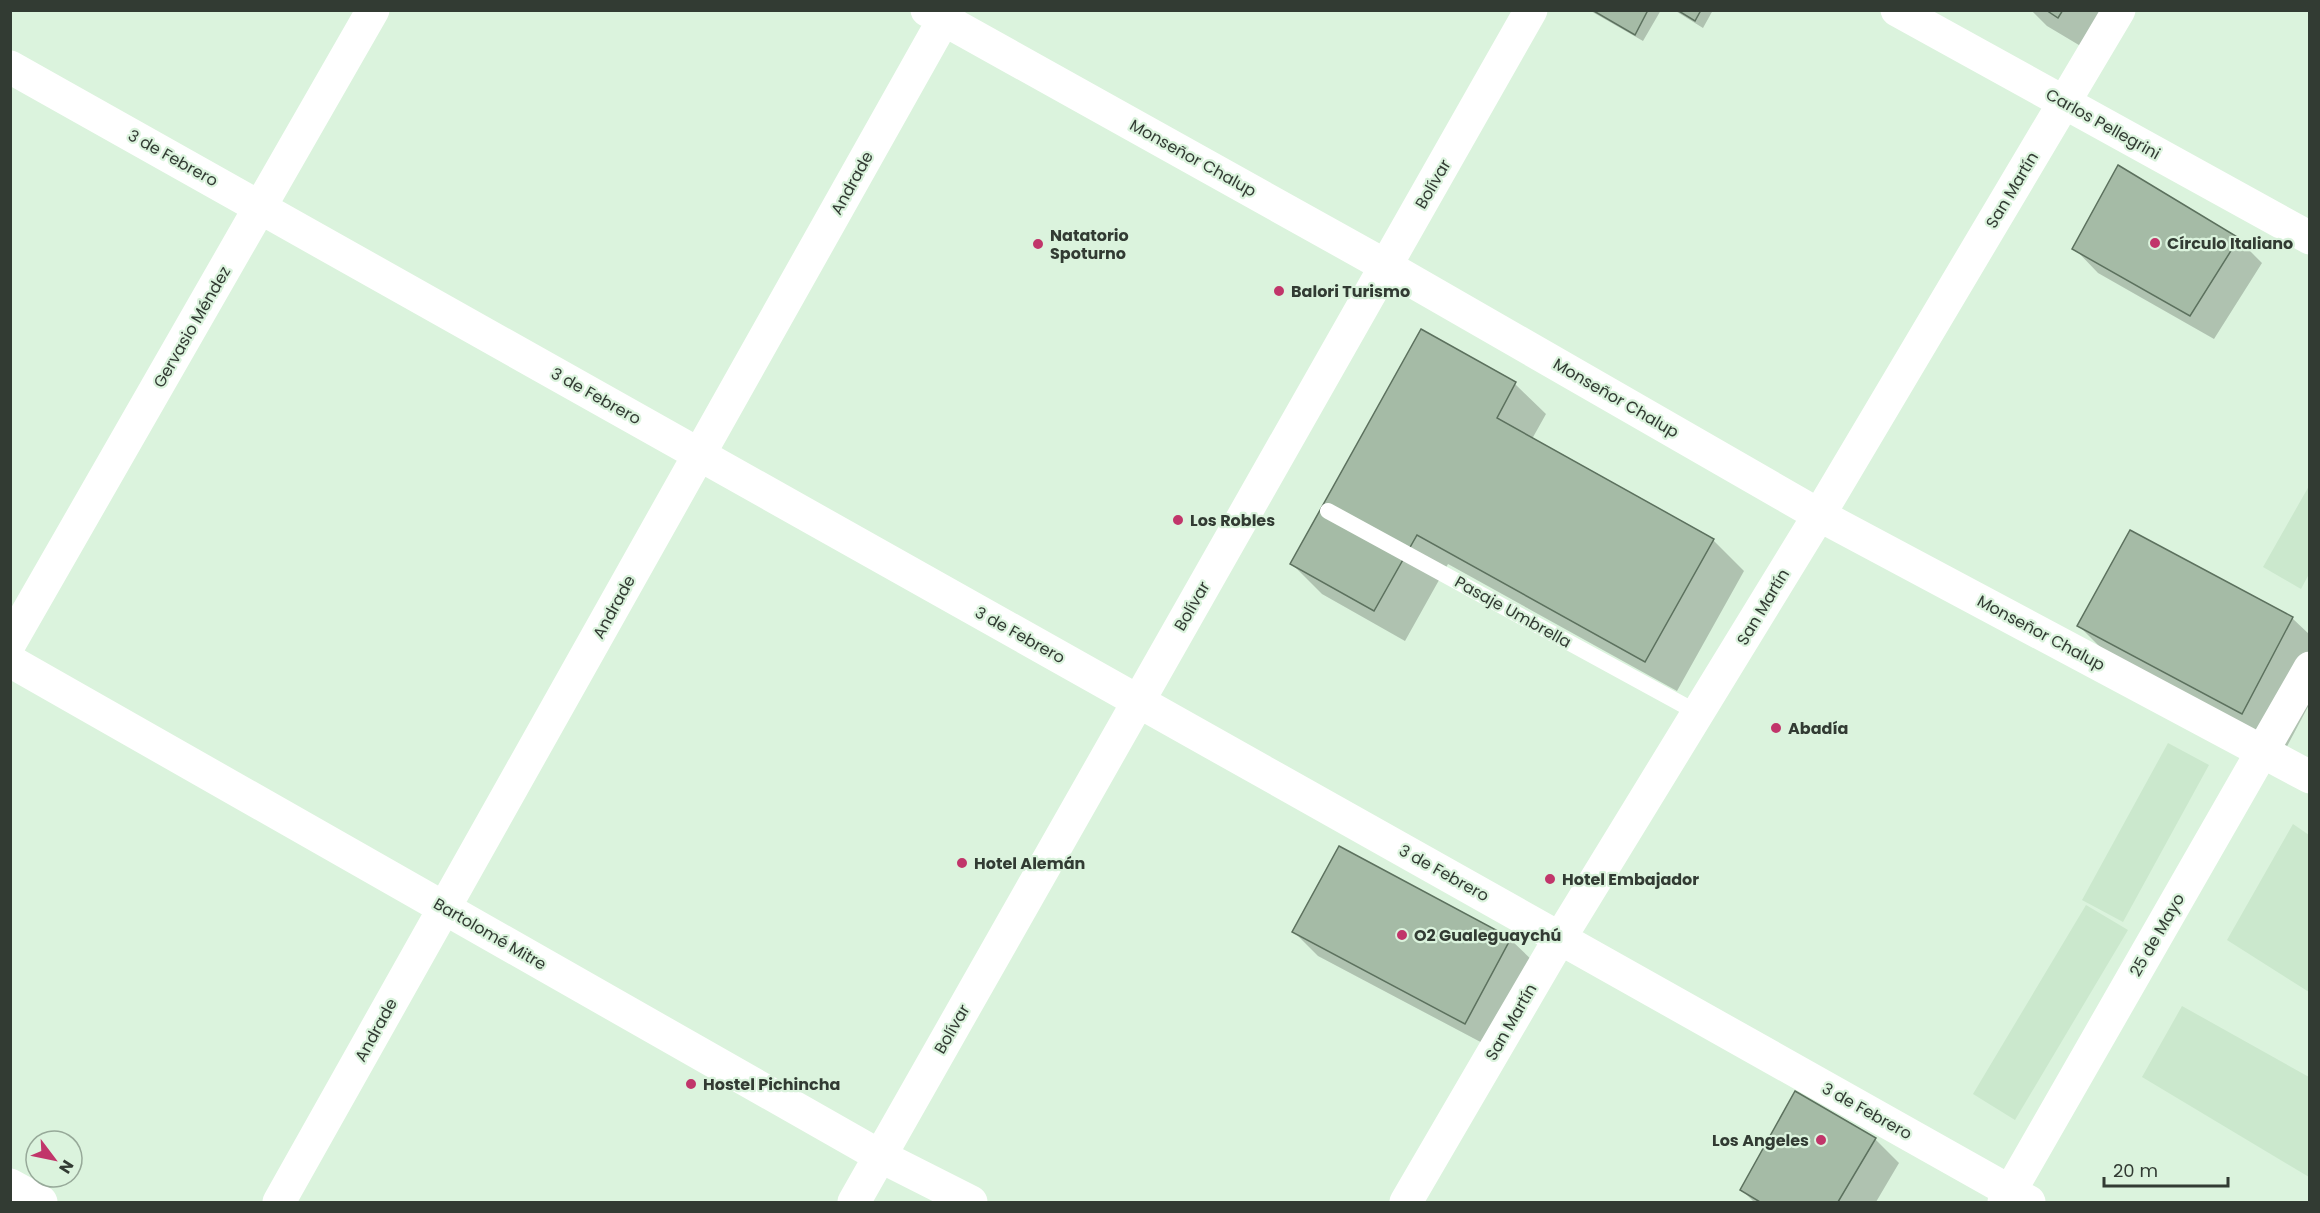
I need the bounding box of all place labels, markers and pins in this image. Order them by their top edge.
place label: Natatorio Spoturno [1050,224,1129,265]
place label: Círculo Italiano [2167,232,2293,255]
marker: Círculo Italiano [2148,236,2162,250]
marker: Natatorio Spoturno [1031,237,1045,251]
place label: Balori Turismo [1291,280,1410,303]
marker: Balori Turismo [1272,284,1286,298]
place label: Los Robles [1190,509,1275,532]
marker: Los Robles [1171,513,1185,527]
place label: Abadía [1788,717,1848,740]
marker: Abadía [1769,721,1783,735]
place label: Hotel Alemán [974,852,1085,875]
marker: Hotel Alemán [955,856,969,870]
place label: Hotel Embajador [1562,868,1699,891]
marker: Hotel Embajador [1543,872,1557,886]
place label: O2 Gualeguaychú [1414,924,1561,947]
marker: O2 Gualeguaychú [1395,928,1409,942]
place label: Hostel Pichincha [703,1073,840,1096]
marker: Hostel Pichincha [684,1077,698,1091]
place label: Los Angeles [1712,1129,1809,1152]
marker: Los Angeles [1814,1133,1828,1147]

